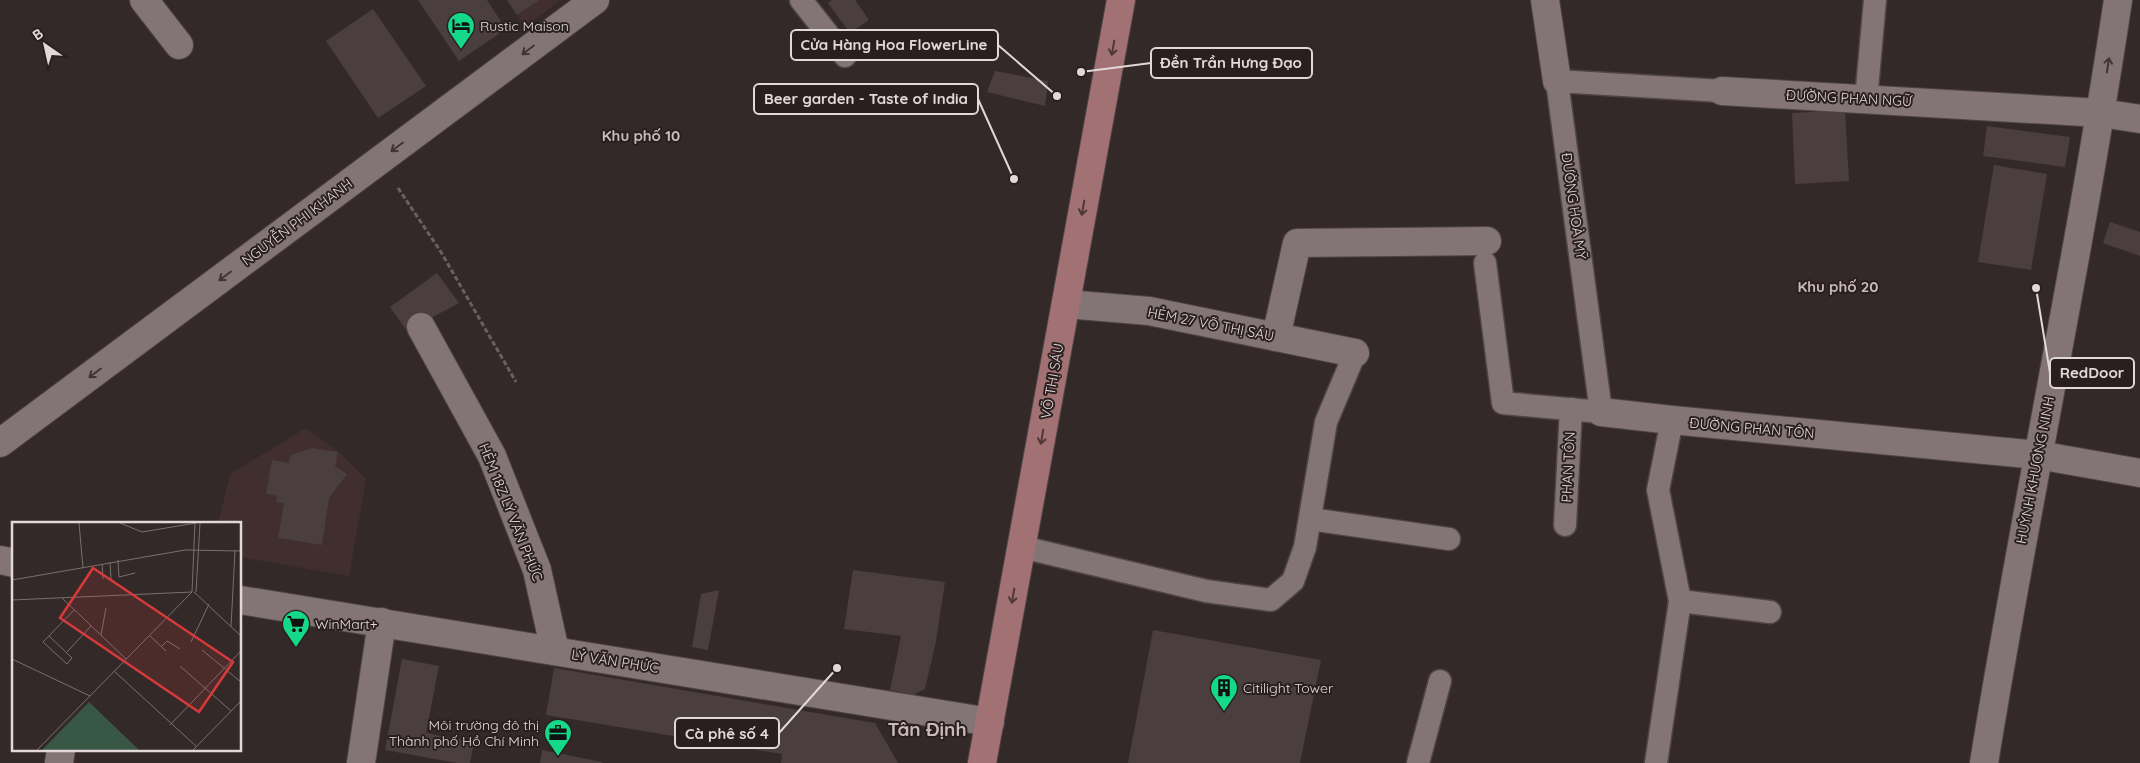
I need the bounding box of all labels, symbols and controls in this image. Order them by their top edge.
hotel icon: Rustic Maison [446,11,476,50]
place label: Rustic Maison [480,17,569,35]
north arrow [20,20,70,70]
text: B [29,24,47,44]
callout: Cửa Hàng Hoa FlowerLine [791,30,998,60]
text: Cửa Hàng Hoa FlowerLine [801,35,988,54]
one-way arrow [1107,40,1117,56]
one-way arrow [521,45,535,55]
callout: Đền Trần Hưng Đạo [1151,48,1312,78]
text: Đền Trần Hưng Đạo [1159,53,1302,72]
one-way arrow [2103,58,2113,74]
callout: Beer garden - Taste of India [754,84,978,114]
street label: ĐƯỜNG PHAN NGỮ [1786,86,1913,110]
text: Beer garden - Taste of India [764,89,968,108]
district label: Khu phố 10 [602,126,680,145]
one-way arrow [391,142,404,153]
street label: ĐƯỜNG HOÀ MỸ [1558,151,1590,261]
street label: NGUYỄN PHI KHANH [238,174,356,270]
one-way arrow [1078,199,1088,215]
one-way arrow [219,270,232,281]
district label: Khu phố 20 [1797,277,1879,296]
street label: HẺM 27 VÕ THỊ SÁU [1146,303,1276,345]
street label: VÕ THỊ SÁU [1036,342,1068,420]
callout: RedDoor [2050,358,2134,388]
text: RedDoor [2060,363,2125,382]
one-way arrow [88,368,102,378]
street label: HUỲNH KHƯƠNG NINH [2012,395,2058,545]
street label: ĐƯỜNG PHAN TÔN [1689,414,1815,442]
one-way arrow [1036,428,1046,444]
street label: PHAN TÔN [1557,431,1579,503]
street label: HẺM 18Z LÝ VĂN PHỨC [475,440,547,584]
inset map [12,522,241,750]
one-way arrow [1007,588,1017,604]
supermarket icon: WinMart+ [281,609,311,648]
place label: WinMart+ [315,615,378,633]
street label: LÝ VĂN PHỨC [570,645,660,677]
building icon: Citilight Tower [1209,673,1239,712]
place label: Citilight Tower [1243,679,1334,697]
place label: Môi trường đô thị Thành phố Hồ Chí Minh [389,716,539,750]
district label: Tân Định [887,717,967,741]
office icon: Môi trường đô thị Thành phố Hồ Chí Minh [543,718,573,757]
callout: Cà phê số 4 [675,718,779,748]
text: Cà phê số 4 [685,724,769,743]

